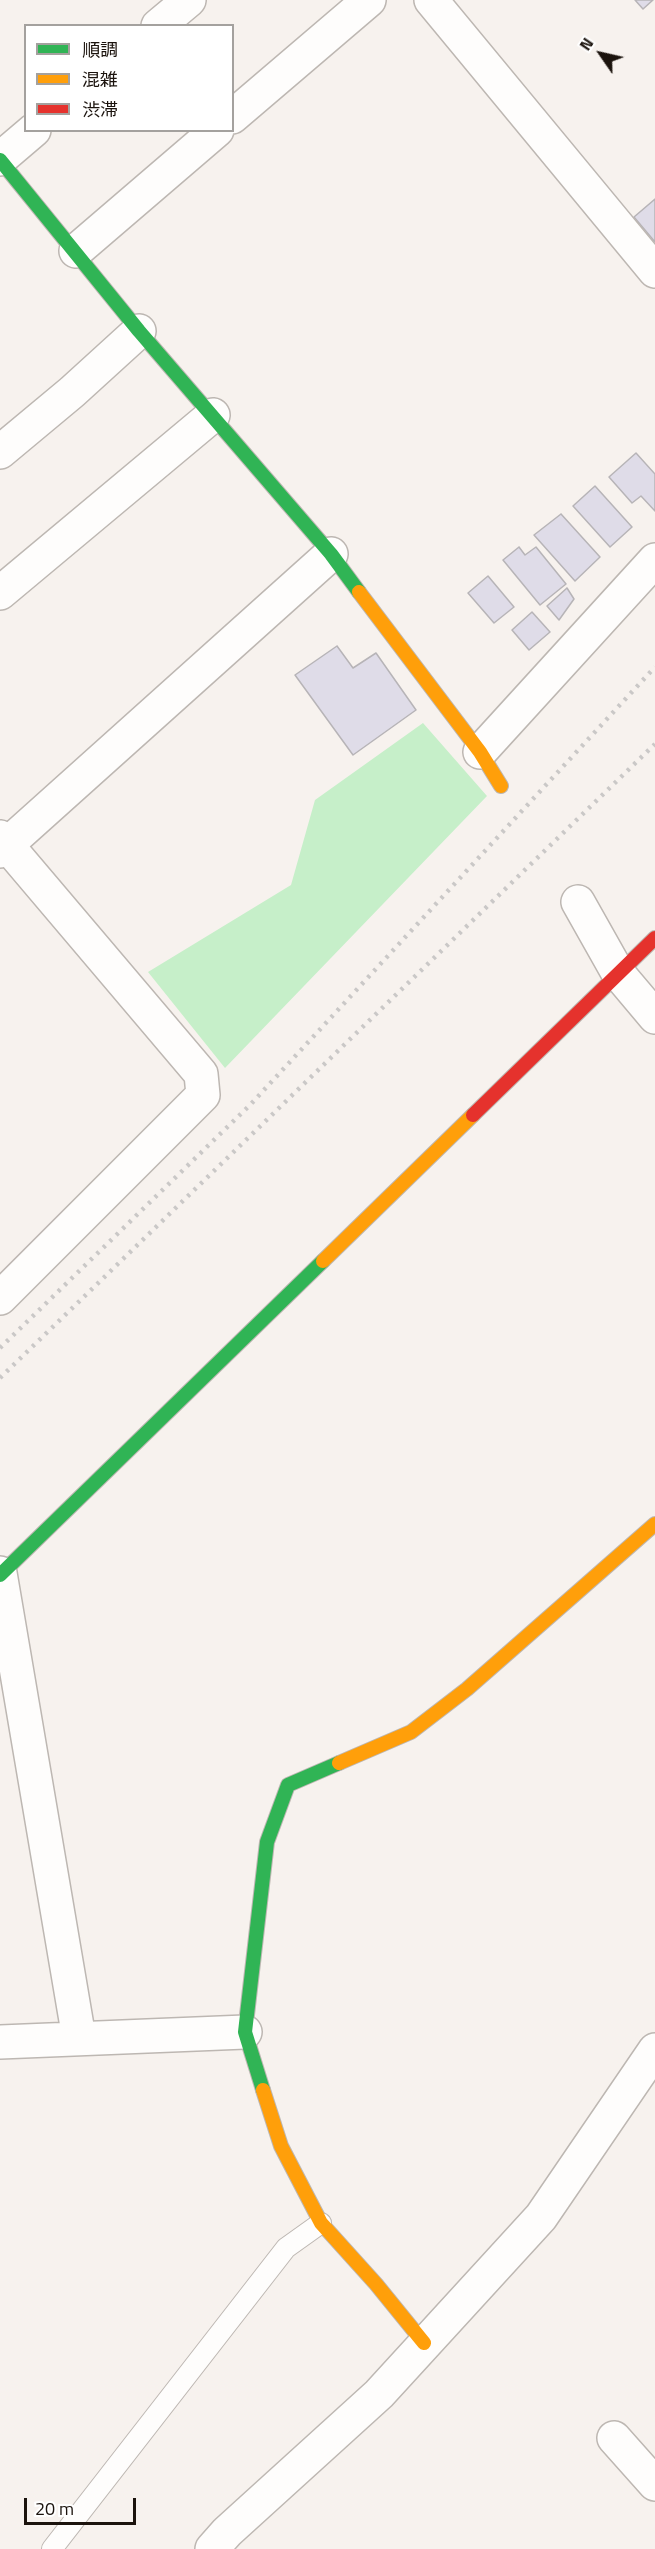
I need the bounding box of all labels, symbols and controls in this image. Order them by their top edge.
legend [24,24,234,132]
north arrow [571,24,631,84]
text: N [573,33,599,55]
text: 順調 [82,36,118,63]
text: 混雑 [82,66,118,93]
text: 渋滞 [82,96,118,123]
scale bar [27,2486,140,2524]
text: 20 m [35,2495,74,2522]

